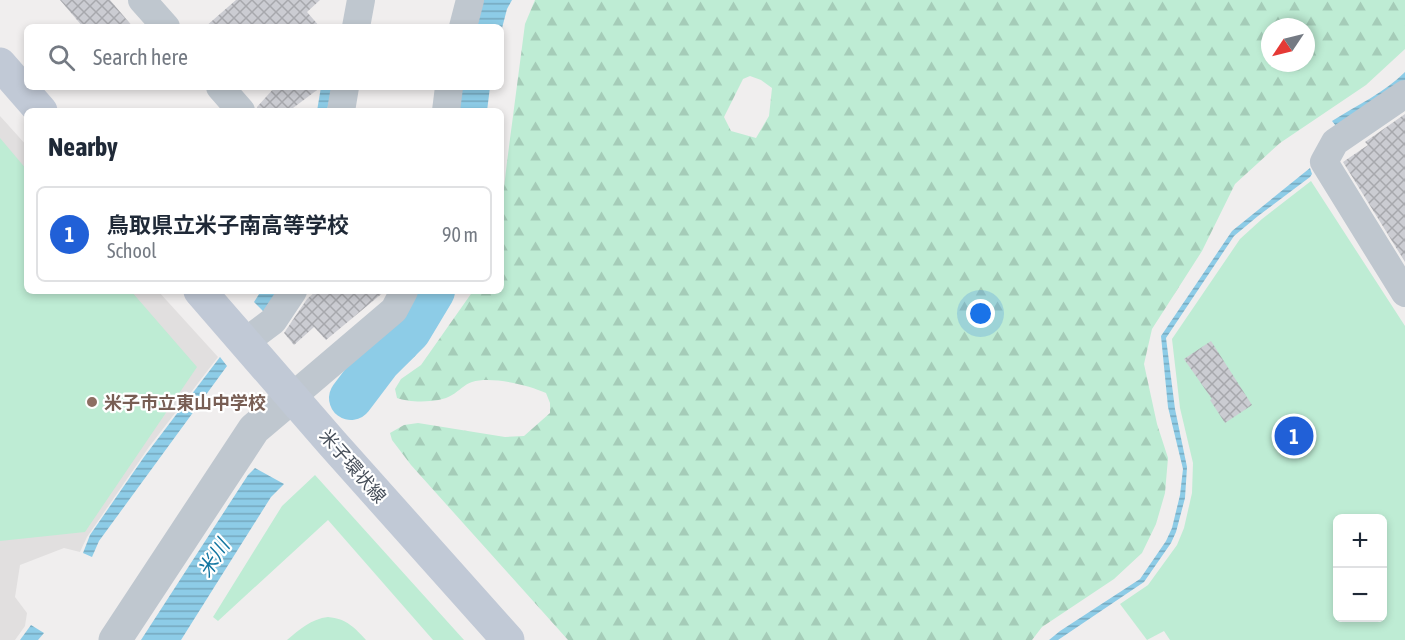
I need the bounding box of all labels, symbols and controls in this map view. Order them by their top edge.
north arrow [1261,18,1315,72]
search box [24,24,504,90]
icon: search [45,41,78,74]
text: Search here [93,44,188,70]
text: Nearby [48,132,118,162]
text: 鳥取県立米子南高等学校 [107,212,349,238]
text: 1 [65,223,74,246]
text: 90 m [442,223,478,246]
text: School [107,239,157,262]
your location [966,299,995,328]
place label: 米子市立東山中学校 [104,392,266,413]
marker: 米子市立東山中学校 [85,395,99,409]
pin: 1 [1274,414,1314,458]
street label: 米子環状線 [316,425,390,507]
map controls [1333,514,1387,622]
button: + [1333,514,1387,568]
water label: 米川 [192,533,235,581]
button: − [1333,568,1387,622]

